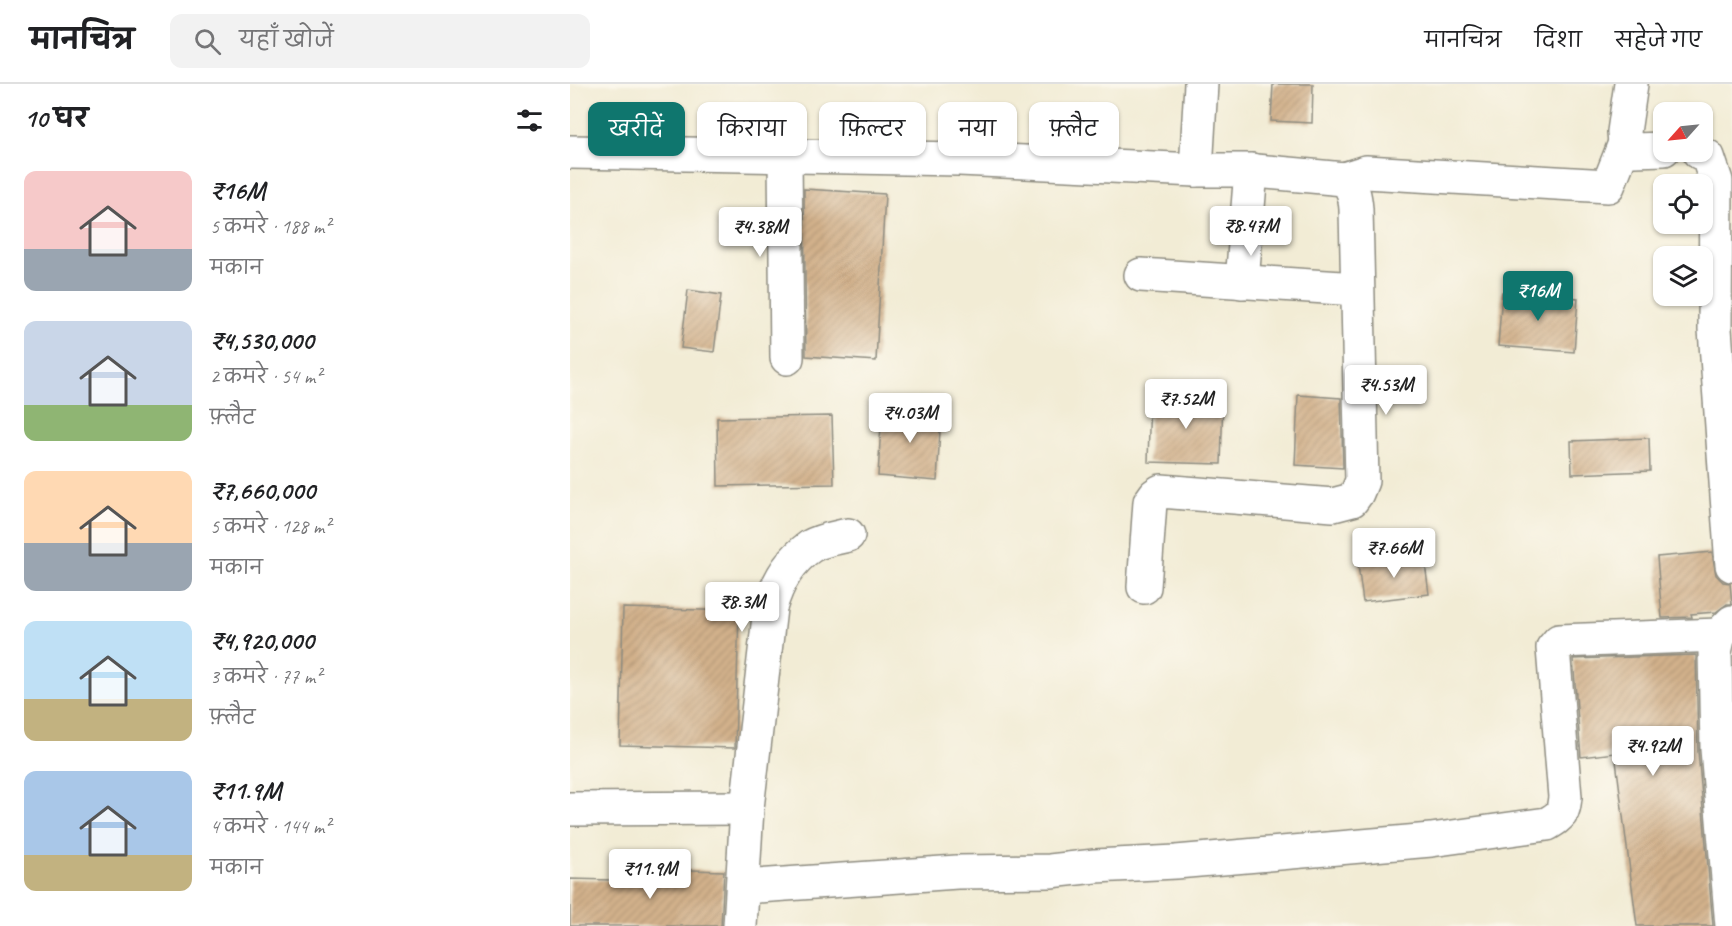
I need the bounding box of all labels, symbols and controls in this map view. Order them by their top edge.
search box [170,14,590,68]
text: मानचित्र [30,22,134,57]
icon: search [191,25,224,58]
text: यहाँ खोजें [239,26,333,54]
text: मानचित्र [1424,27,1501,53]
text: दिशा [1534,27,1582,53]
text: सहेजे गए [1615,27,1702,53]
text: 10 घर [24,102,88,135]
chip: खरीदें [588,102,685,156]
chip: किराया [697,102,807,156]
chip: फ़िल्टर [819,102,926,156]
chip: नया [938,102,1017,156]
chip: फ़्लैट [1029,102,1119,156]
north arrow [1653,102,1713,162]
map controls [1653,102,1713,306]
icon: filters [513,104,546,137]
text: ₹16M [210,174,265,207]
button: locate [1653,174,1713,234]
icon: home [72,195,144,267]
pin: ₹8.47M [1202,206,1300,257]
pin: ₹4.38M [711,207,809,258]
text: ₹8.47M [1224,213,1278,238]
text: 5 कमरे · 188 m² [210,214,330,239]
text: ₹4.38M [733,214,787,239]
button: layers [1653,246,1713,306]
text: मकान [210,255,263,280]
pin: ₹16M [1502,271,1574,322]
text: ₹16M [1517,278,1559,303]
text: ₹4,530,000 [210,324,313,357]
icon: home [72,345,144,417]
text: 2 कमरे · 54 m² [210,364,321,389]
pin: ₹4.53M [1337,365,1435,416]
text: ₹4.53M [1359,372,1413,397]
pin: ₹7.52M [1137,379,1235,430]
text: ₹7.52M [1159,386,1213,411]
pin: ₹4.03M [861,393,959,444]
text: ₹4.03M [883,400,937,425]
text: फ़्लैट [210,405,256,430]
text: ₹7,660,000 [210,474,315,507]
icon: home [72,495,144,567]
text: 5 कमरे · 128 m² [210,514,330,539]
pin: ₹7.66M [1345,528,1443,579]
text: ₹7.66M [1366,535,1422,560]
text: मकान [210,555,263,580]
pin: ₹8.3M [700,582,784,633]
text: ₹8.3M [719,589,765,614]
text: ₹4,920,000 [210,624,314,657]
icon: home [72,645,144,717]
text: 3 कमरे · 77 m² [210,664,321,689]
text: फ़्लैट [210,705,256,730]
pin: ₹4.92M [1604,726,1702,777]
text: ₹4.92M [1626,733,1680,758]
text: ₹11.9M [210,774,281,807]
icon: home [72,795,144,867]
text: 4 कमरे · 144 m² [210,814,330,839]
pin: ₹11.9M [601,849,699,900]
text: मकान [210,855,263,880]
text: ₹11.9M [623,856,677,881]

